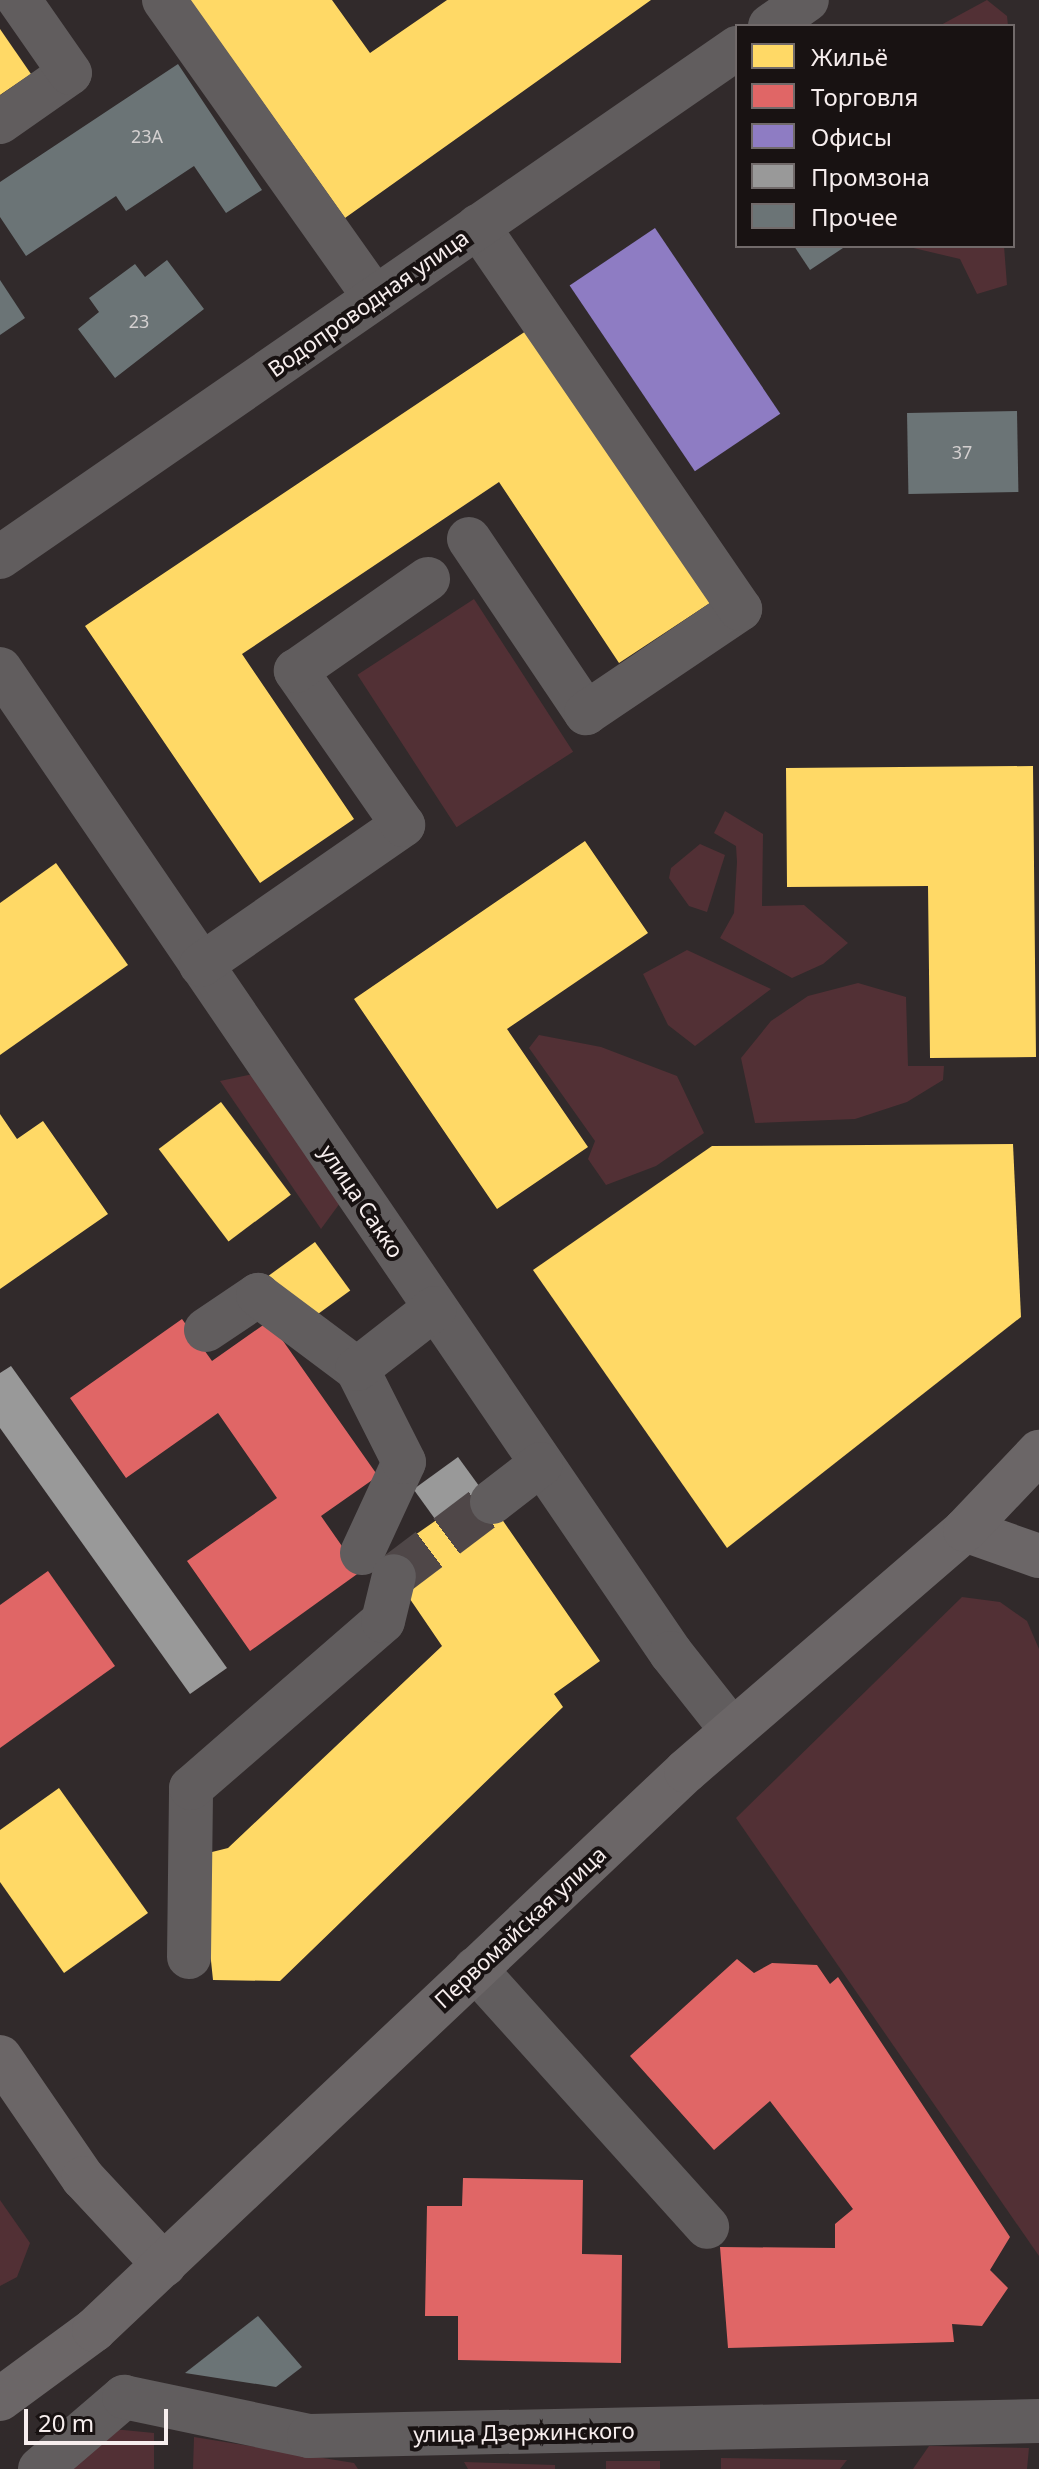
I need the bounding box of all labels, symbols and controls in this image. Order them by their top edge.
legend [735,24,1015,248]
text: Жильё [811,40,888,73]
text: Торговля [811,80,918,113]
text: Офисы [811,120,892,153]
house number: 23А [131,125,163,147]
text: Промзона [811,160,930,193]
text: Прочее [811,200,898,233]
street label: Водопроводная улица [263,224,473,382]
house number: 23 [129,310,149,332]
house number: 37 [952,441,972,463]
street label: улица Сакко [315,1140,409,1262]
street label: Первомайская улица [429,1841,611,2013]
scale bar [28,2393,172,2443]
text: 20 m [38,2406,94,2439]
street label: улица Дзержинского [413,2417,635,2447]

